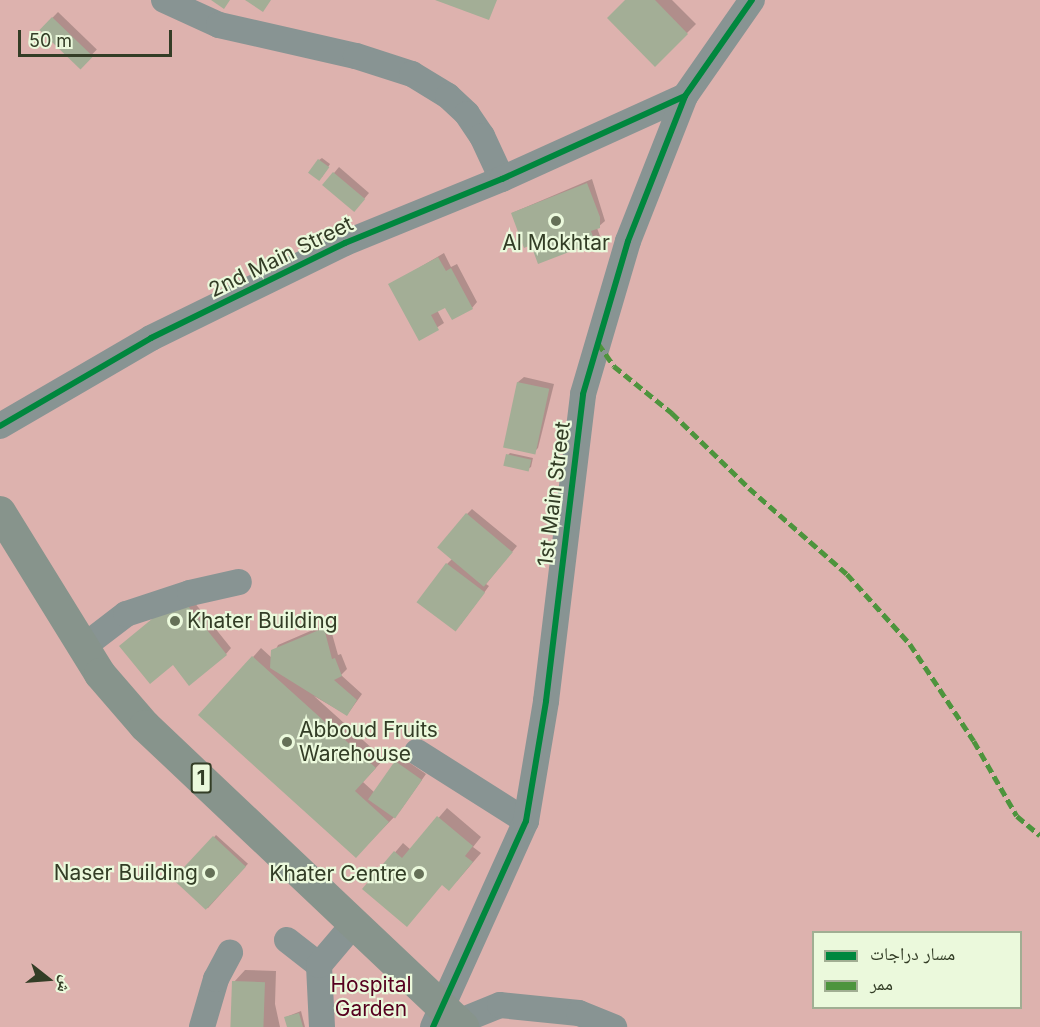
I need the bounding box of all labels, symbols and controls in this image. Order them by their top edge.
scale bar [21,18,176,56]
text: 50 m [29,30,72,51]
street label: 2nd Main Street [205,211,357,303]
marker: Al Mokhtar [549,214,563,228]
place label: Al Mokhtar [502,230,610,256]
street label: 1st Main Street [533,420,575,568]
place label: Khater Building [187,608,338,634]
marker: Khater Building [168,614,182,628]
place label: Abboud Fruits Warehouse [299,717,438,767]
marker: Abboud Fruits Warehouse [280,735,294,749]
road number: 1 [190,761,212,795]
place label: Naser Building [54,860,198,886]
place label: Khater Centre [269,861,407,887]
marker: Naser Building [203,866,217,880]
marker: Khater Centre [412,867,426,881]
legend [812,931,1022,1009]
text: مسار دراجات [870,943,955,964]
north arrow [18,949,78,1009]
park label: Hospital Garden [330,972,412,1022]
text: ش [53,973,77,995]
text: ممر [870,973,893,994]

